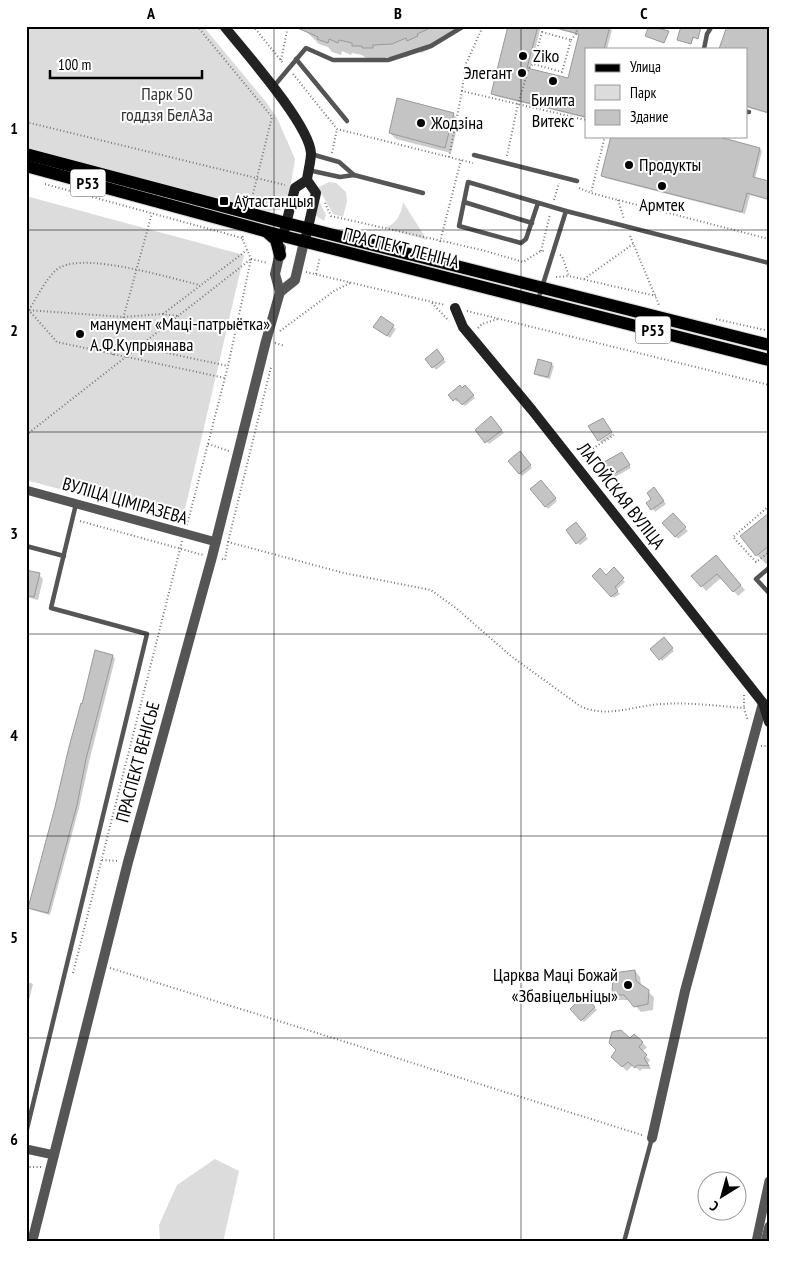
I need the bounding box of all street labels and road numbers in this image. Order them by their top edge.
road number: Р53 [70,170,106,197]
street label: ПРАСПЕКТ ЛЕНІНА [341,222,462,273]
road number: Р53 [636,316,670,344]
street label: ЛАГОЙСКАЯ ВУЛІЦА [572,437,671,554]
street label: ВУЛІЦА ЦІМІРАЗЕВА [60,472,191,530]
street label: ПРАСПЕКТ ВЕНІСЬЕ [110,699,165,825]

